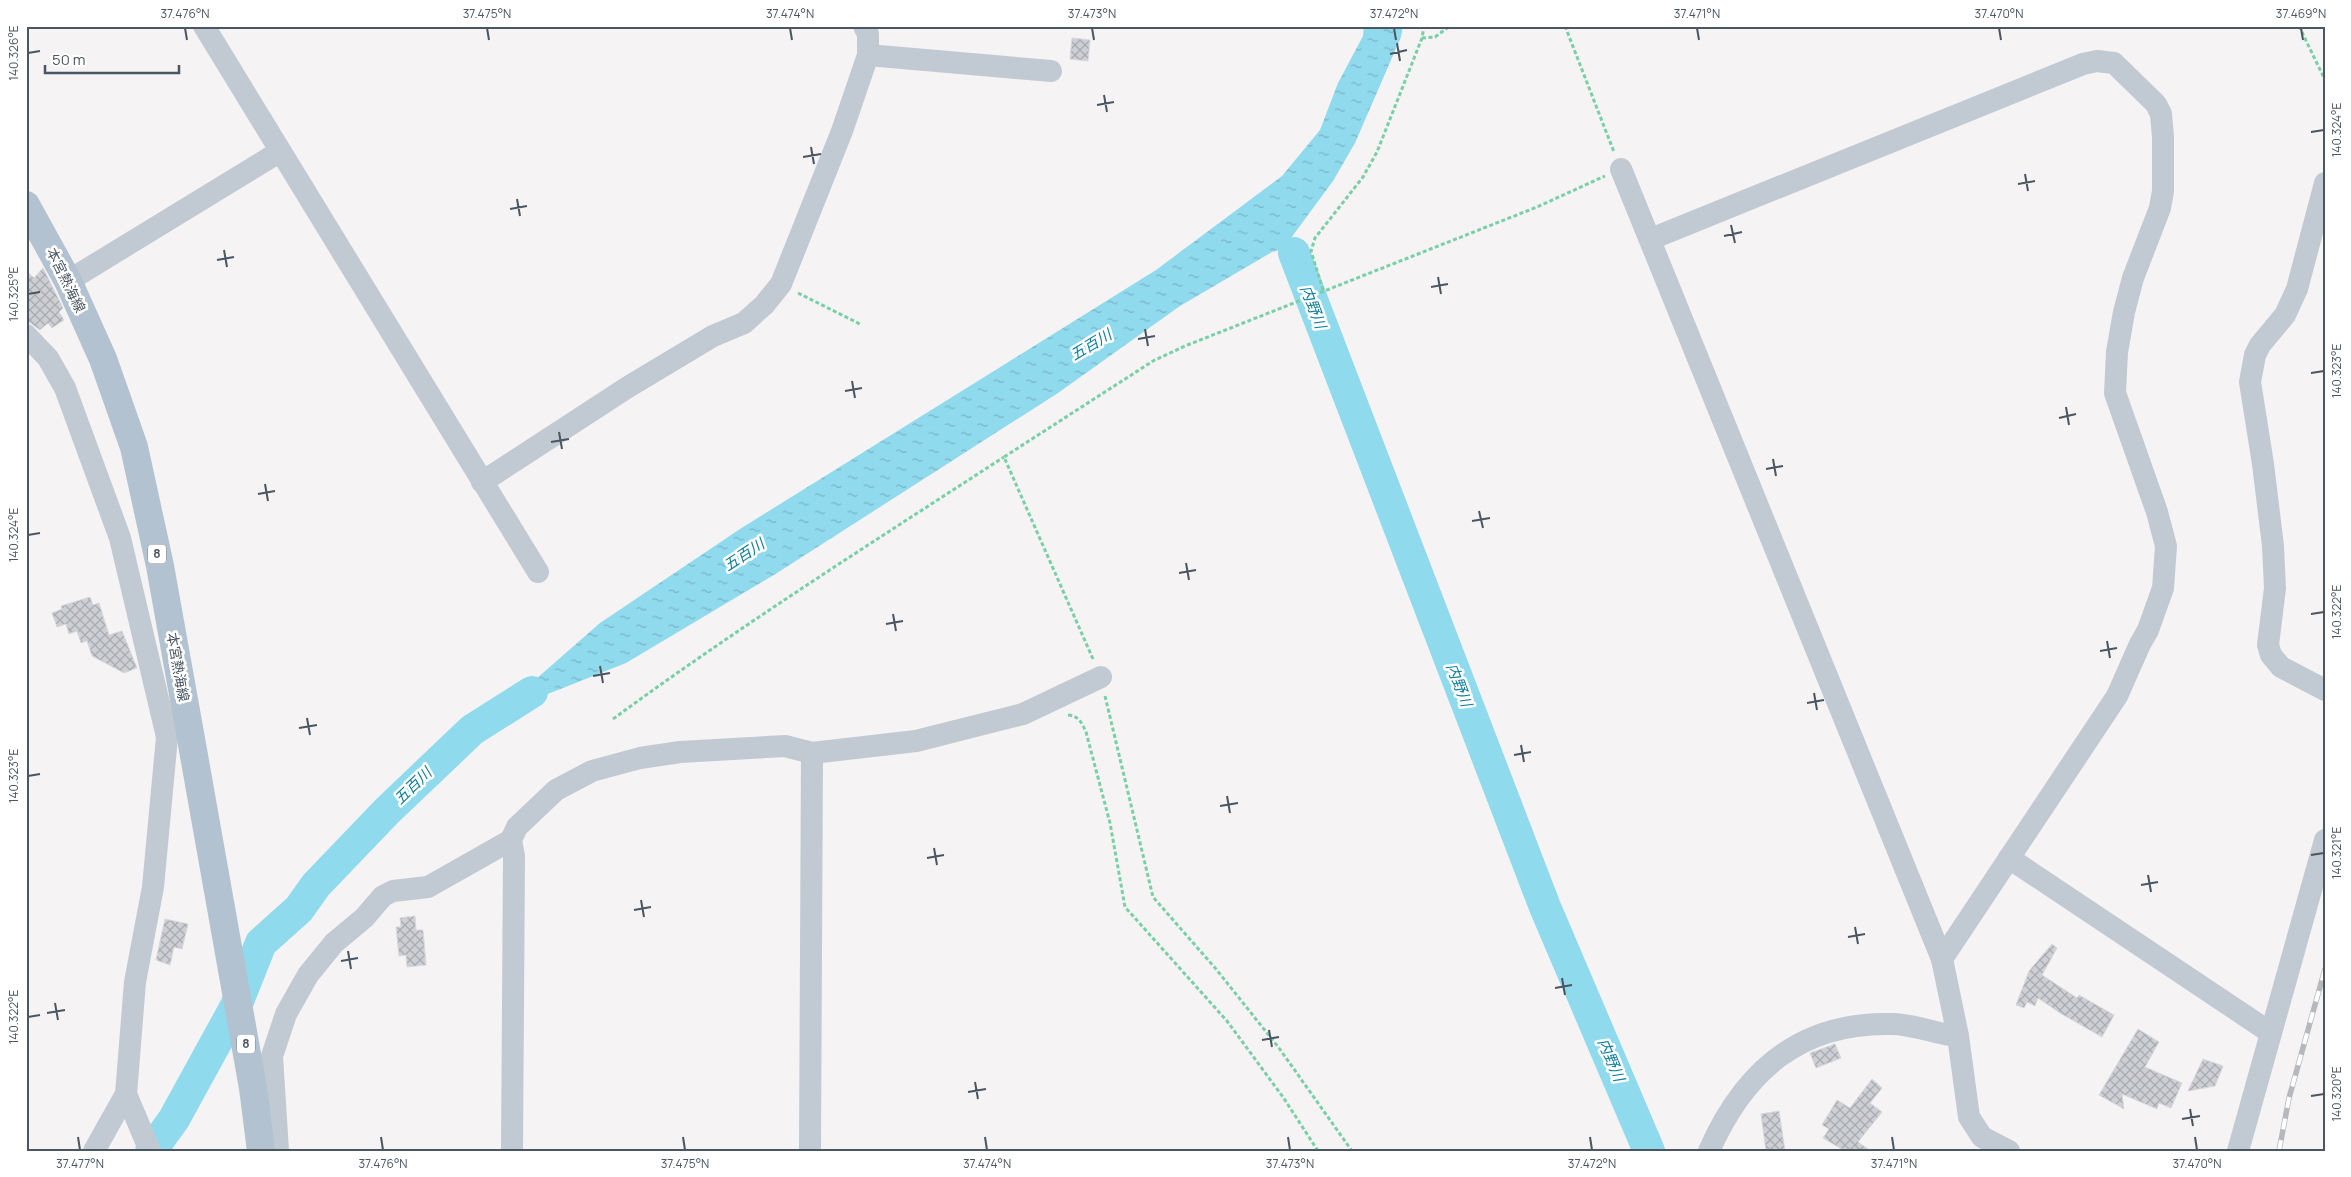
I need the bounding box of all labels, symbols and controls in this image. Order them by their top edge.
text: 37.476°N [160,5,210,22]
text: 37.475°N [463,5,511,22]
text: 37.474°N [766,5,814,22]
text: 37.473°N [1068,5,1116,22]
text: 37.472°N [1370,5,1418,22]
text: 37.471°N [1674,5,1720,22]
text: 37.470°N [1975,5,2023,22]
text: 37.469°N [2276,5,2326,22]
text: 140.326°E [5,25,22,81]
scale bar [45,42,179,74]
text: 50 m [52,49,86,70]
text: 140.324°E [2328,103,2345,157]
street label: 本宮熱海線 [43,244,90,315]
text: 140.325°E [5,266,22,321]
water label: 内野川 [1296,282,1332,333]
water label: 五百川 [1066,323,1117,365]
text: 140.323°E [2328,344,2345,398]
text: 140.324°E [5,508,22,562]
water label: 五百川 [719,532,770,576]
road number: 8 [148,544,166,564]
text: 140.322°E [2328,585,2345,639]
street label: 本宮熱海線 [163,631,194,703]
water label: 内野川 [1442,660,1478,711]
text: 140.323°E [5,749,22,803]
water label: 五百川 [389,761,438,809]
text: 140.321°E [2328,827,2345,879]
text: 140.322°E [5,990,22,1044]
road number: 8 [237,1034,255,1054]
water label: 内野川 [1593,1035,1631,1086]
text: 140.320°E [2328,1066,2345,1122]
text: 37.477°N [56,1155,104,1172]
text: 37.476°N [358,1155,408,1172]
text: 37.475°N [661,1155,709,1172]
text: 37.474°N [963,1155,1011,1172]
text: 37.473°N [1266,1155,1314,1172]
text: 37.472°N [1568,1155,1616,1172]
text: 37.471°N [1871,1155,1917,1172]
text: 37.470°N [2173,1155,2221,1172]

